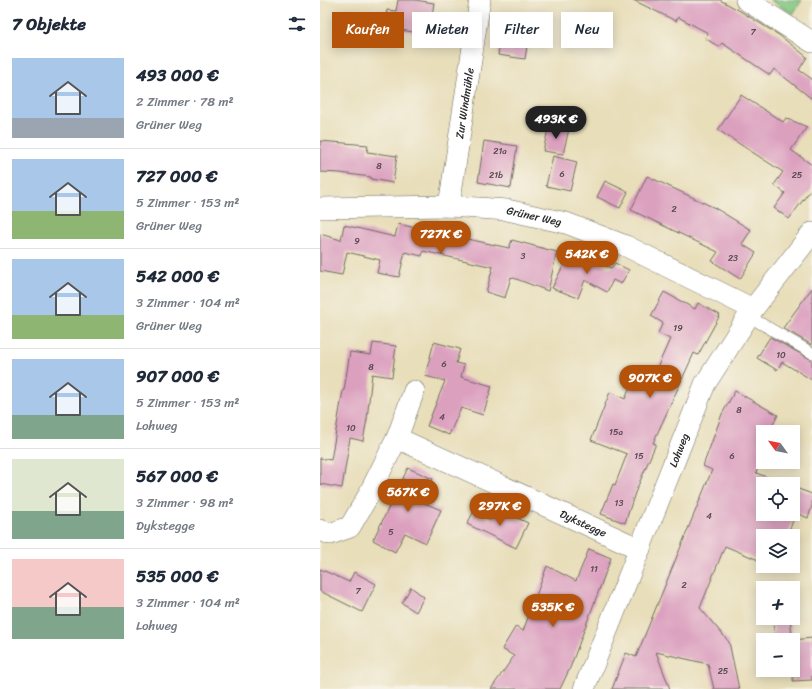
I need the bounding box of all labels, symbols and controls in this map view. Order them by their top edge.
text: 7 Objekte [12,9,86,39]
chip: Kaufen [332,12,404,48]
chip: Mieten [412,12,482,48]
chip: Filter [490,12,553,48]
chip: Neu [561,12,613,48]
icon: filters [286,13,308,35]
house number: 7 [750,24,756,40]
text: 493 000 € [136,60,219,90]
street label: Zur Windmühle [450,66,480,140]
icon: home [44,74,92,122]
text: 2 Zimmer · 78 m² [136,90,234,113]
pin: 493K € [523,106,589,140]
text: 493K € [534,107,578,130]
text: Grüner Weg [136,113,202,136]
house number: 21a [493,143,507,159]
house number: 8 [376,158,382,174]
text: 727 000 € [136,161,218,191]
house number: 6 [559,166,565,182]
house number: 21b [489,167,503,183]
house number: 25 [792,167,803,183]
icon: home [44,175,92,223]
text: 5 Zimmer · 153 m² [136,191,239,214]
street label: Grüner Weg [505,201,564,232]
house number: 2 [671,201,677,217]
text: Grüner Weg [136,214,202,237]
pin: 727K € [408,221,474,255]
text: 727K € [420,222,462,245]
house number: 9 [354,233,360,249]
pin: 542K € [554,241,620,275]
text: 542K € [565,242,609,265]
house number: 3 [521,248,526,264]
house number: 23 [728,250,738,266]
text: 542 000 € [136,261,219,291]
icon: home [44,275,92,323]
text: 3 Zimmer · 104 m² [136,291,240,314]
text: Grüner Weg [136,314,202,337]
house number: 19 [673,320,683,336]
house number: 10 [776,347,786,363]
house number: 6 [441,356,447,372]
house number: 8 [368,359,374,375]
text: 907 000 € [136,361,219,391]
pin: 907K € [617,365,683,399]
text: 907K € [628,366,672,389]
icon: home [44,375,92,423]
text: 5 Zimmer · 153 m² [136,391,239,414]
house number: 8 [736,402,742,418]
house number: 4 [439,409,445,425]
text: Lohweg [136,414,178,437]
house number: 10 [346,420,356,436]
house number: 15a [609,424,623,440]
north arrow [756,425,800,469]
map controls [756,425,800,677]
street label: Lohweg [664,430,695,470]
house number: 15 [634,448,644,464]
house number: 6 [729,448,735,464]
text: 567 000 € [136,461,218,491]
icon: home [44,475,92,523]
button: locate [756,477,800,521]
pin: 567K € [375,479,441,513]
text: 567K € [387,480,429,503]
text: 3 Zimmer · 98 m² [136,491,234,514]
pin: 297K € [467,493,533,527]
text: 297K € [479,494,521,517]
house number: 13 [615,495,623,511]
street label: Dykstegge [557,505,610,543]
house number: 4 [706,508,712,524]
text: Dykstegge [136,514,195,537]
house number: 5 [388,524,394,540]
button: layers [756,529,800,573]
text: 535 000 € [136,561,218,591]
house number: 11 [590,561,598,577]
icon: home [44,575,92,623]
house number: 2 [681,577,687,593]
button: + [756,581,800,625]
house number: 7 [355,583,361,599]
text: 3 Zimmer · 104 m² [136,591,240,614]
pin: 535K € [520,594,586,628]
text: 535K € [532,595,574,618]
text: Lohweg [136,614,178,637]
button: − [756,633,800,677]
house number: 25 [718,663,729,679]

